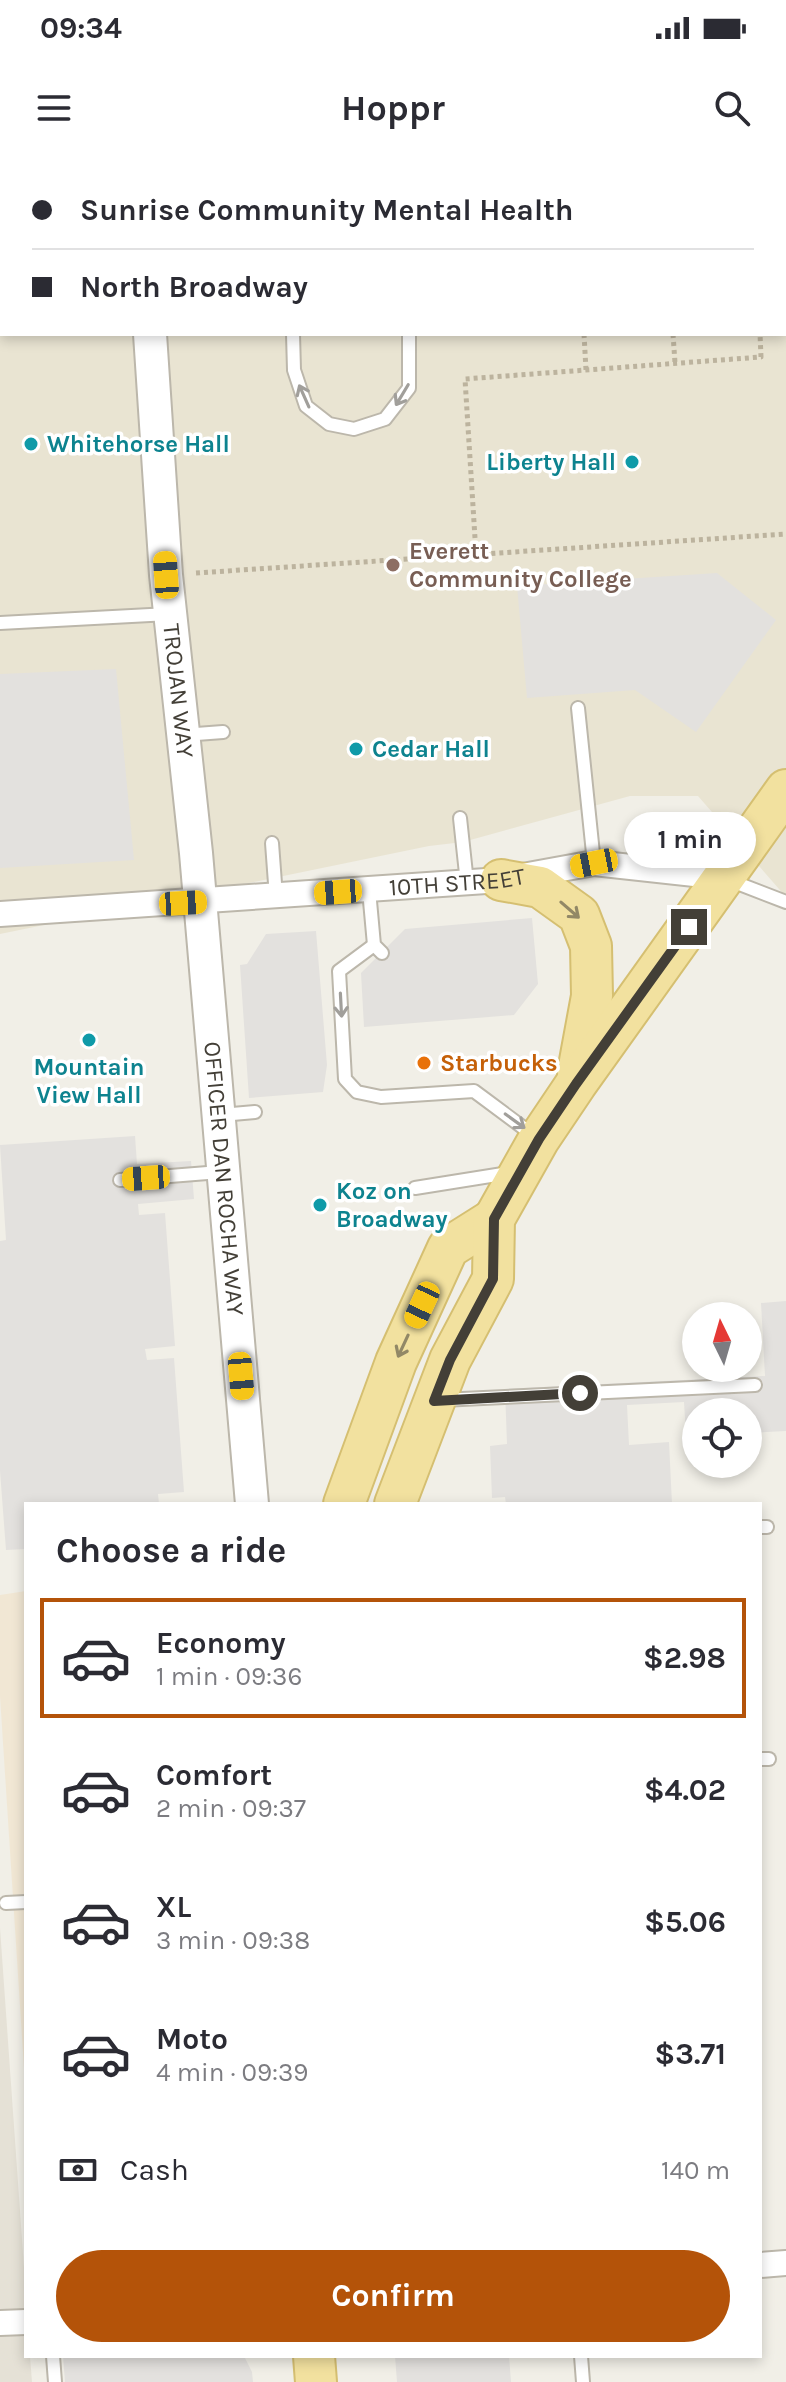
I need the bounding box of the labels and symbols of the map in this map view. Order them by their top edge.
one-way arrow [394,383,410,405]
one-way arrow [296,384,311,408]
place label: Whitehorse Hall [47,430,230,458]
marker: Whitehorse Hall [22,435,40,453]
place label: Liberty Hall [486,448,616,476]
marker: Liberty Hall [623,453,641,471]
place label: Everett Community College [409,537,632,593]
car [152,550,180,600]
marker: Everett Community College [384,556,402,574]
street label: TROJAN WAY [157,622,200,759]
place label: Cedar Hall [372,735,490,763]
marker: Cedar Hall [347,740,365,758]
callout: 1 min [623,811,755,867]
car [568,847,620,879]
street label: 10TH STREET [388,862,527,902]
car [313,878,363,906]
car [158,890,208,916]
one-way arrow [559,900,580,919]
route end [671,909,707,945]
one-way arrow [333,991,348,1018]
marker: Mountain View Hall [80,1031,98,1049]
street label: OFFICER DAN ROCHA WAY [198,1040,250,1317]
place label: Starbucks [440,1049,558,1077]
place label: Mountain View Hall [34,1053,144,1109]
marker: Starbucks [415,1054,433,1072]
one-way arrow [504,1113,525,1130]
car [121,1164,171,1192]
place label: Koz on Broadway [336,1177,448,1233]
marker: Koz on Broadway [311,1196,329,1214]
car [401,1278,443,1332]
north arrow [682,1302,762,1382]
one-way arrow [395,1333,410,1357]
car [227,1351,255,1401]
route start [562,1375,598,1411]

